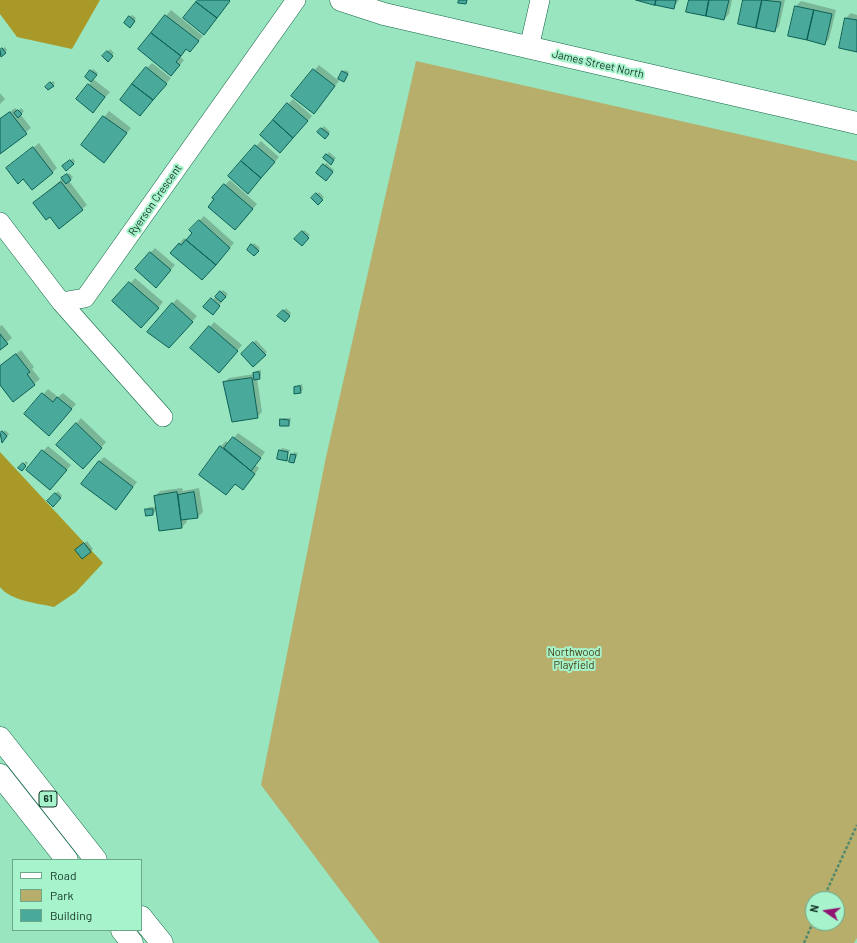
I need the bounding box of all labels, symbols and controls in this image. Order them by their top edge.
street label: James Street North [551,47,645,81]
street label: Ryerson Crescent [125,162,185,238]
park label: Northwood Playfield [547,645,601,671]
road number: 61 [39,791,57,807]
legend [12,859,142,931]
text: Road [50,868,77,882]
text: Park [50,888,74,902]
north arrow [805,891,845,931]
text: N [807,903,821,913]
text: Building [50,908,92,922]

